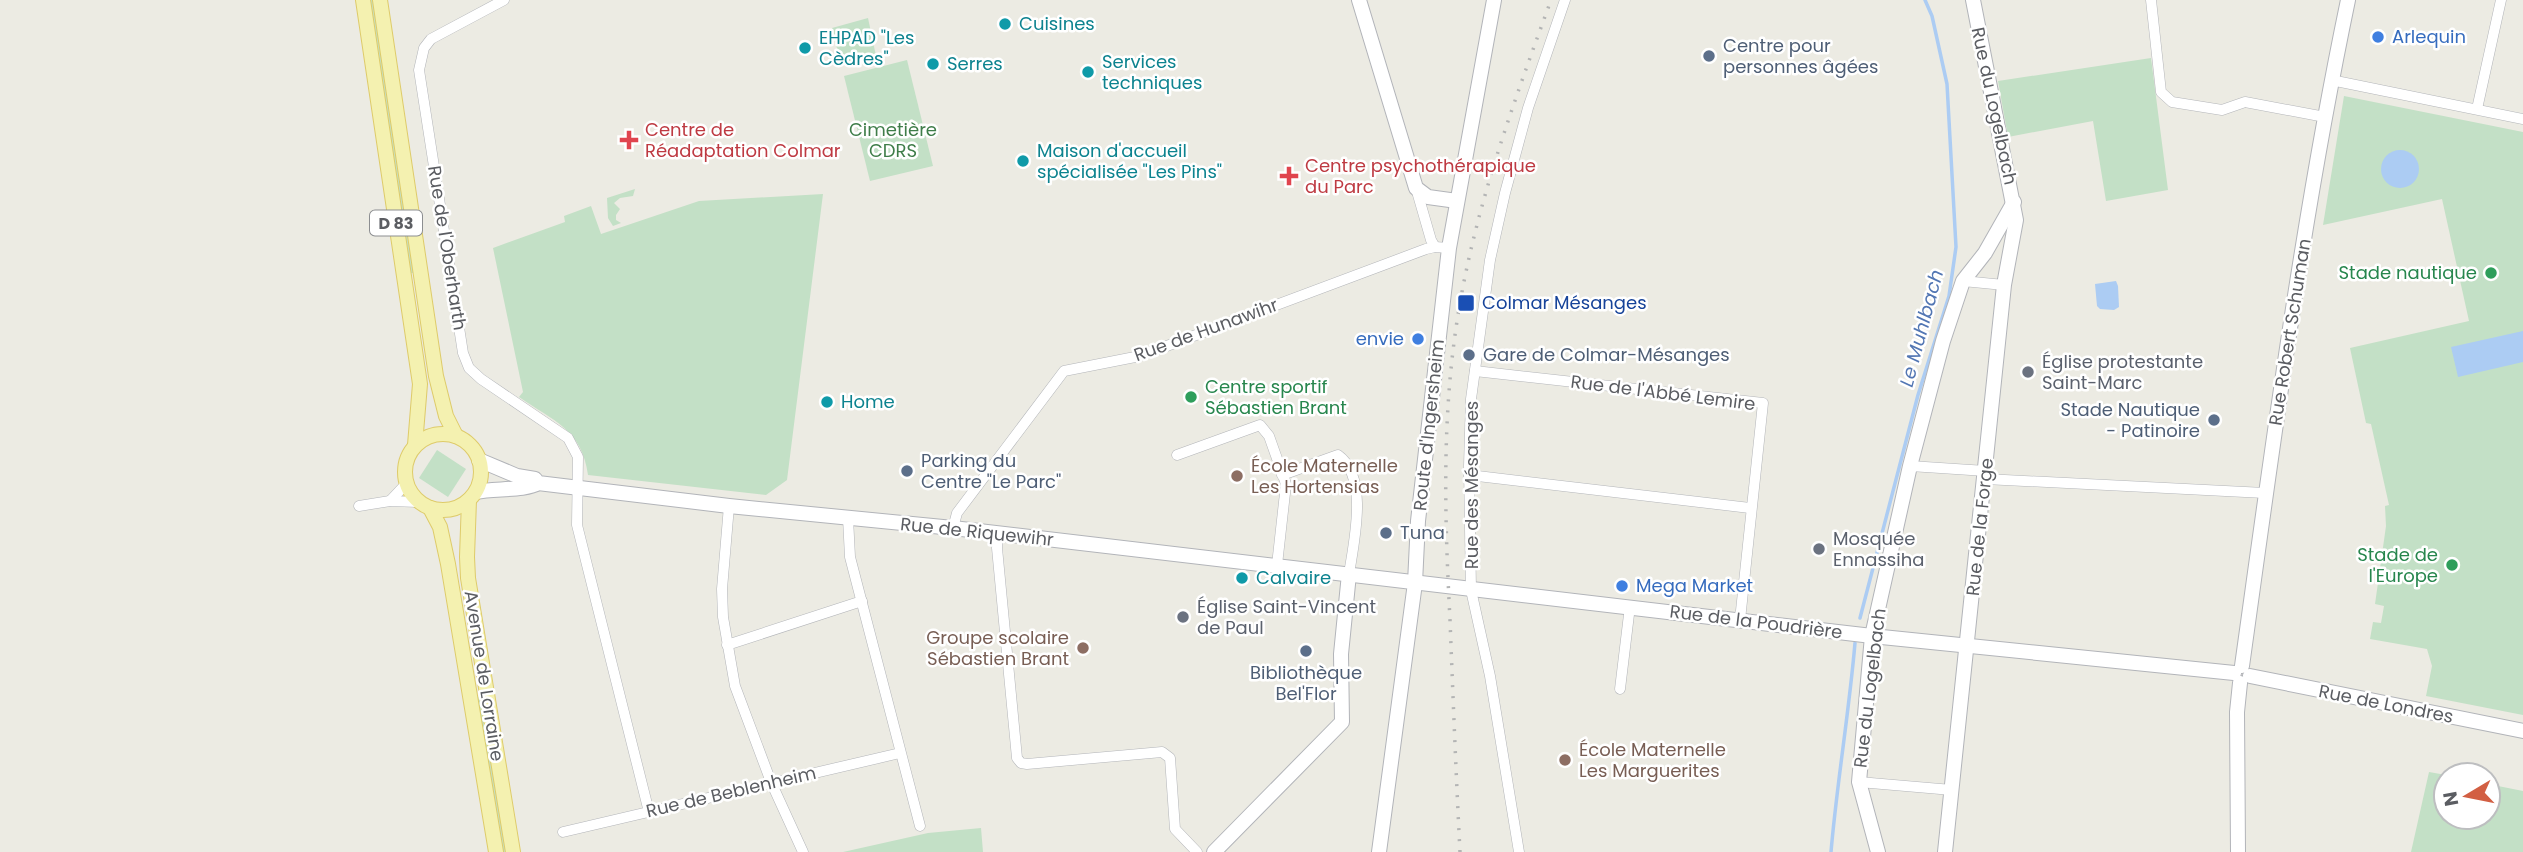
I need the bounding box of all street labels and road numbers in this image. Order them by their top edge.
street label: Rue du Logelbach [1966,25,2023,187]
street label: Rue de l'Oberharth [422,164,473,332]
road number: D 83 [370,210,422,236]
street label: Rue Robert Schuman [2262,237,2317,427]
street label: Rue de Hunawihr [1130,292,1282,367]
street label: Route d'Ingersheim [1407,338,1450,512]
street label: Rue de l'Abbé Lemire [1569,369,1757,416]
street label: Rue des Mésanges [1459,401,1484,569]
street label: Rue de la Forge [1960,457,1999,597]
street label: Rue de Riquewihr [899,511,1055,552]
street label: Avenue de Lorraine [459,589,510,763]
street label: Rue de la Poudrière [1668,599,1844,644]
street label: Rue du Logelbach [1847,607,1892,769]
street label: Rue de Londres [2317,678,2456,729]
street label: Rue de Beblenheim [643,760,818,823]

